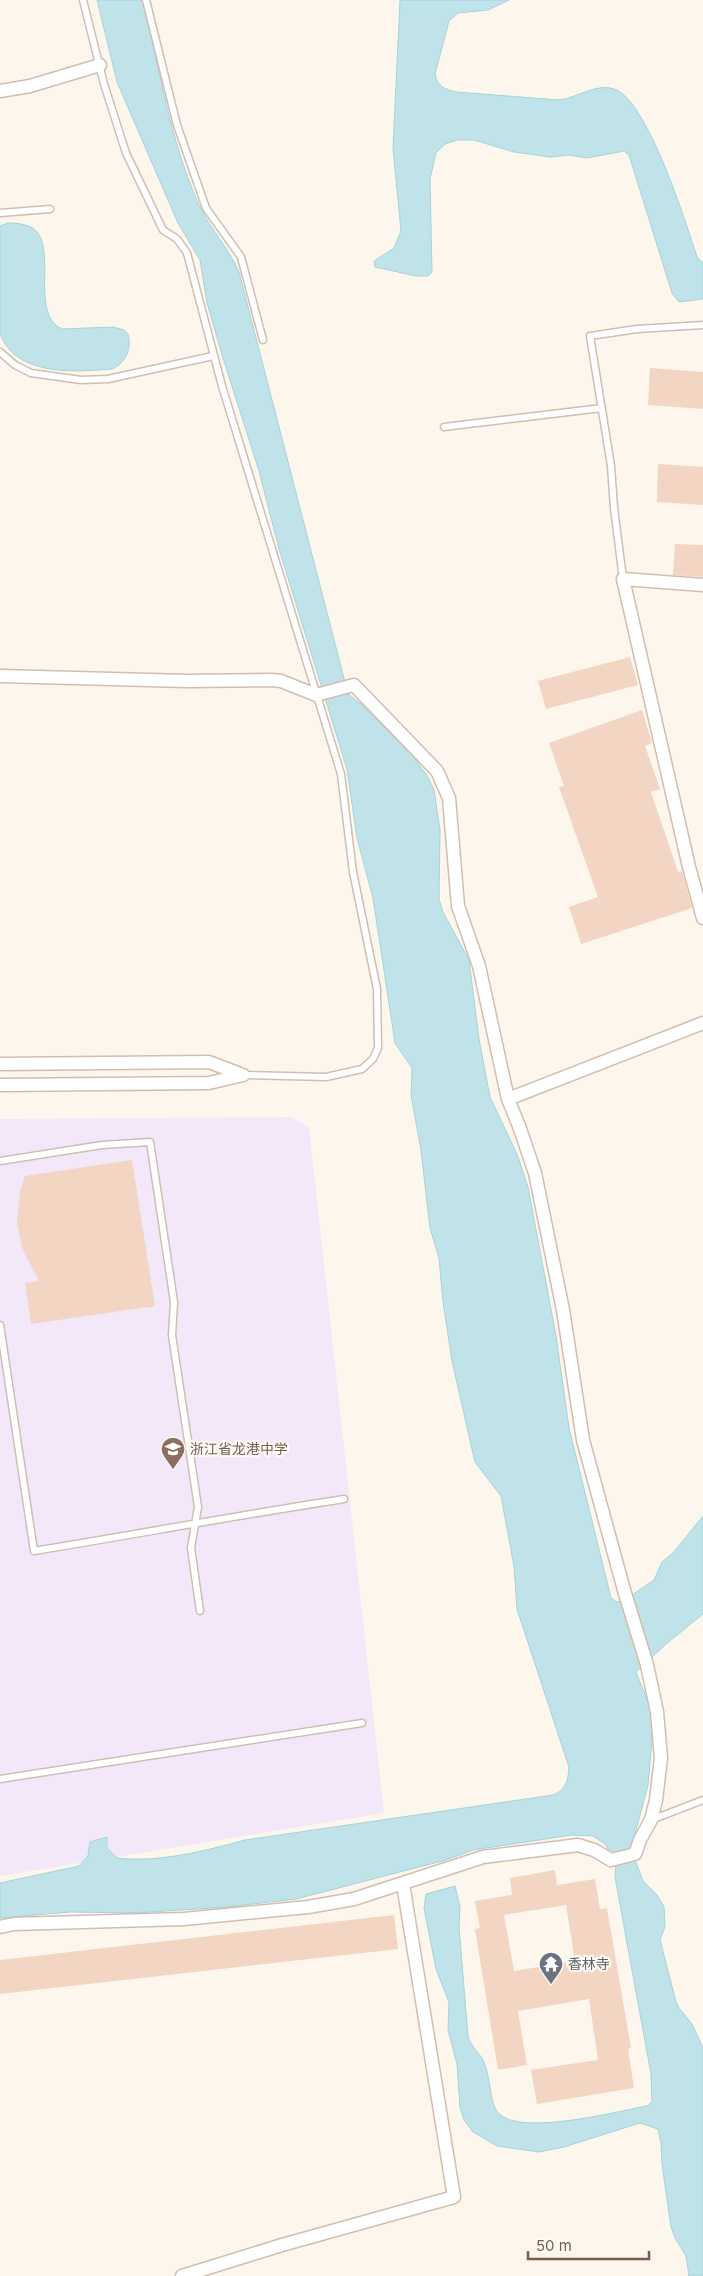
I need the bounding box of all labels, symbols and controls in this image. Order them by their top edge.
school or university icon: 浙江省龙港中学 [160,1436,186,1470]
place label: 浙江省龙港中学 [190,1440,288,1457]
temple icon: 香林寺 [538,1951,564,1985]
place label: 香林寺 [568,1955,610,1972]
scale bar [528,2228,649,2260]
text: 50 m [536,2236,572,2255]

